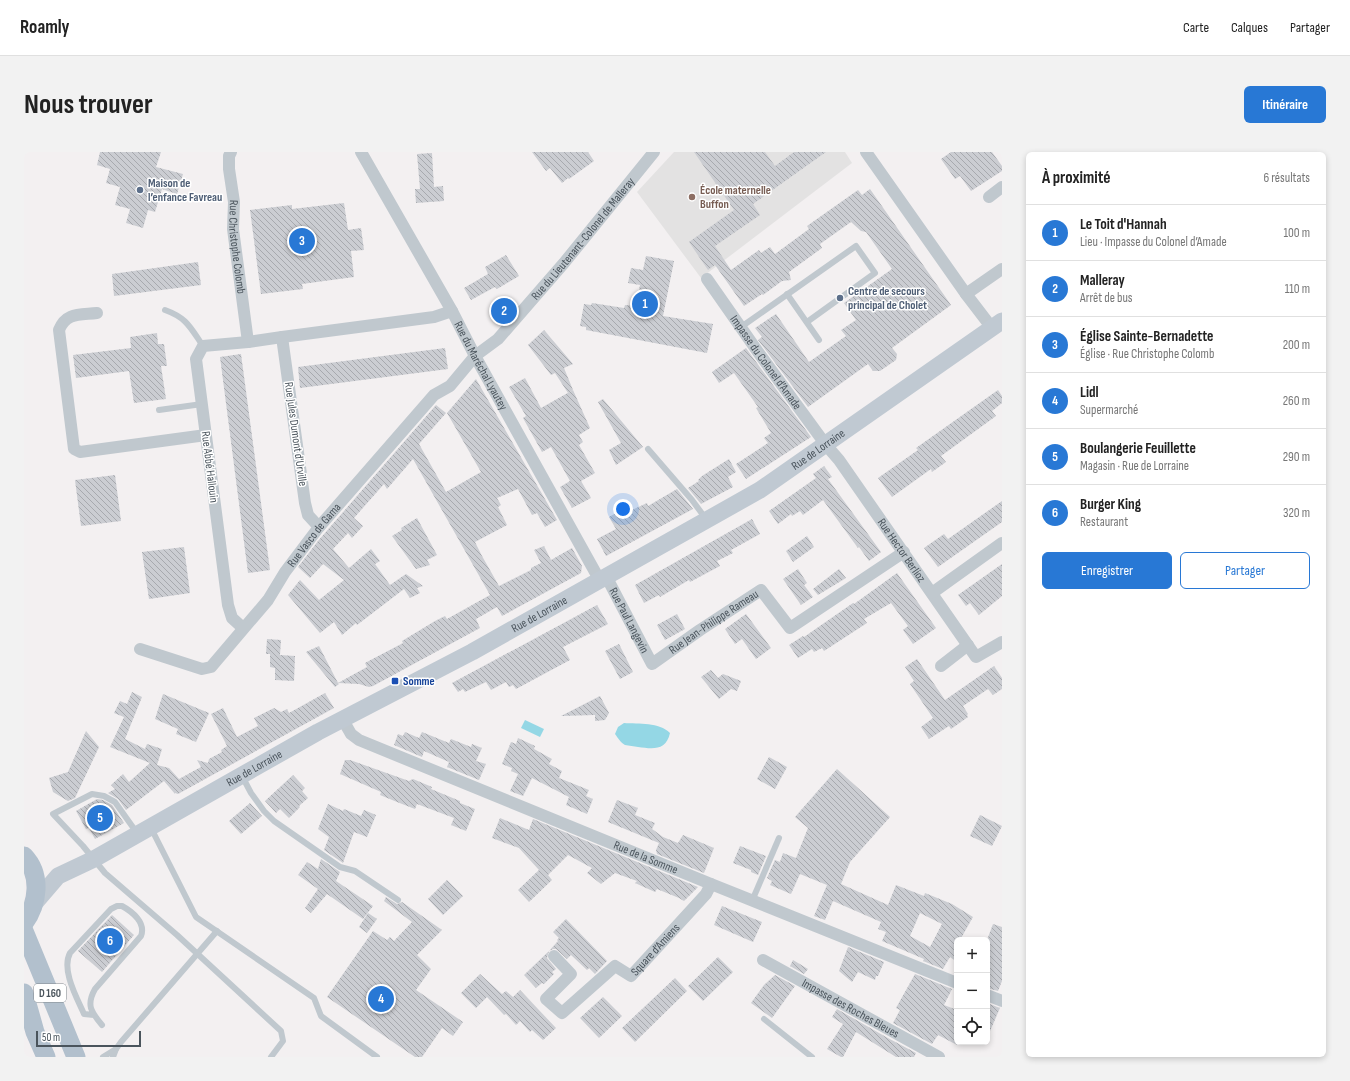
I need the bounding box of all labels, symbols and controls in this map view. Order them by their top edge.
text: Roamly [20,16,70,39]
text: Carte [1183,19,1209,36]
text: Calques [1231,19,1268,36]
text: Partager [1290,19,1330,36]
button: Itinéraire [1244,86,1326,123]
text: Nous trouver [24,88,153,121]
text: À proximité [1042,168,1110,188]
text: 6 résultats [1264,170,1310,186]
street label: Rue du Lieutenant-Colonel de Malleray [528,174,639,303]
place label: Maison de l’enfance Favreau [148,176,222,205]
place label: École maternelle Buffon [700,183,771,212]
marker: Maison de l’enfance Favreau [135,185,145,195]
marker: École maternelle Buffon [687,192,697,202]
street label: Rue Christophe Colomb [225,200,249,295]
text: Le Toit d'Hannah [1080,215,1167,234]
text: 1 [1052,225,1058,241]
text: 100 m [1283,225,1310,241]
pin: 3 [289,226,315,256]
text: Lieu · Impasse du Colonel d’Amade [1080,234,1227,250]
text: Malleray [1080,271,1125,290]
text: 2 [1052,281,1058,297]
text: 110 m [1285,281,1310,297]
place label: Centre de secours principal de Cholet [848,284,927,313]
pin: 1 [632,289,658,319]
text: Arrêt de bus [1080,290,1133,306]
marker: Centre de secours principal de Cholet [835,293,845,303]
pin: 2 [491,296,517,326]
street label: Impasse du Colonel d’Amade [727,312,805,413]
street label: Rue du Maréchal Lyautey [450,319,511,413]
text: Église Sainte-Bernadette [1080,327,1214,346]
text: 3 [1052,337,1058,353]
text: 200 m [1283,337,1310,353]
text: Église · Rue Christophe Colomb [1080,346,1214,362]
street label: Rue Jules Dumont d'Urville [281,381,310,487]
text: Lidl [1080,383,1099,402]
text: 4 [1052,393,1058,409]
text: 260 m [1283,393,1310,409]
text: Supermarché [1080,402,1138,418]
street label: Rue de Lorraine [789,426,848,474]
street label: Rue Abbé Hallouin [198,431,221,504]
text: Boulangerie Feuillette [1080,439,1196,458]
text: 5 [1052,449,1058,465]
text: 290 m [1283,449,1310,465]
text: Magasin · Rue de Lorraine [1080,458,1189,474]
text: Burger King [1080,495,1141,514]
your location [613,499,633,519]
street label: Rue Vasco de Gama [284,500,345,570]
text: 6 [1052,505,1058,521]
text: 320 m [1283,505,1310,521]
text: Restaurant [1080,514,1128,530]
street label: Rue Hector Berlioz [874,516,929,586]
button: Enregistrer [1042,552,1172,589]
button: Partager [1180,552,1310,589]
street label: Rue Paul Langevin [605,585,652,656]
street label: Rue Jean-Philippe Rameau [666,587,762,658]
street label: Rue de Lorraine [509,593,570,636]
place label: Somme [403,674,435,689]
marker: Somme [390,676,400,686]
street label: Rue de Lorraine [224,747,285,790]
pin: 5 [87,803,113,833]
street label: Rue de la Somme [611,838,680,878]
street label: Square d’Amiens [628,921,683,979]
pin: 6 [97,926,123,956]
map controls [954,937,990,1045]
button: + [954,937,990,973]
button: − [954,973,990,1009]
street label: Impasse des Roches Bleues [799,976,902,1042]
road number: D 160 [34,984,66,1002]
pin: 4 [368,984,394,1014]
button: locate [954,1009,990,1045]
scale bar [36,1029,141,1048]
text: 50 m [42,1031,60,1044]

